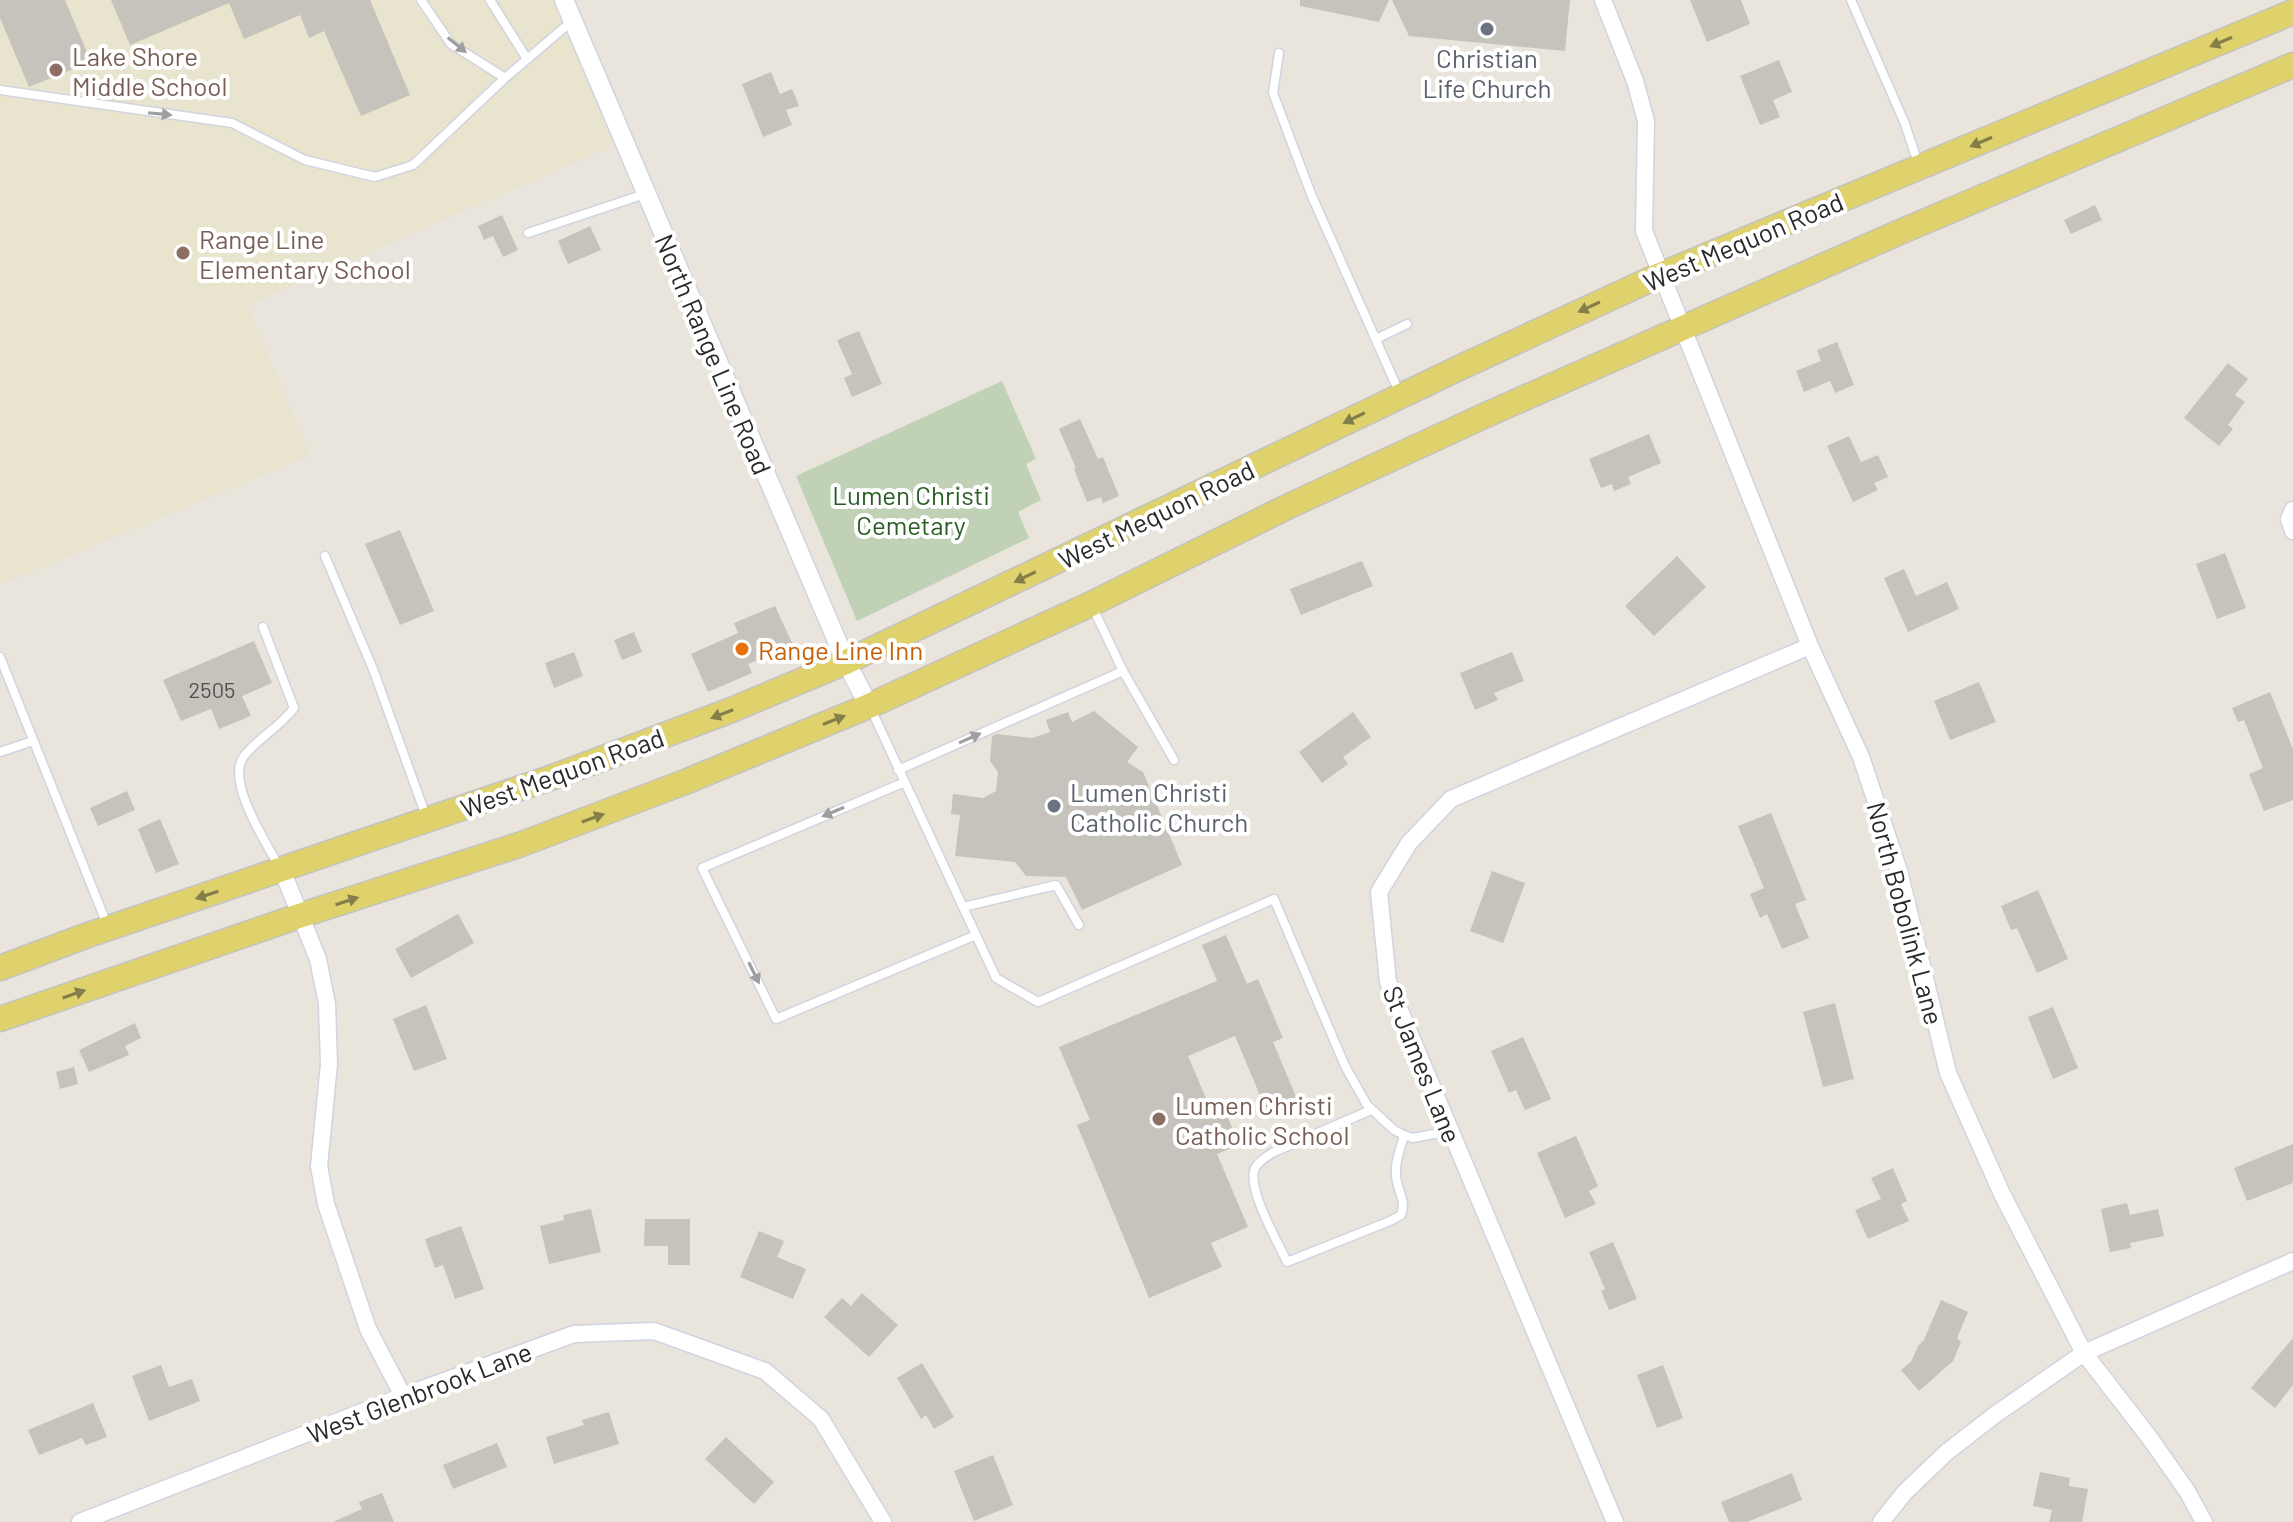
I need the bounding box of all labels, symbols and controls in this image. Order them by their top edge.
marker: Christian Life Church [1478,20,1496,38]
one-way arrow [2209,35,2233,48]
one-way arrow [446,37,467,54]
place label: Lake Shore Middle School [72,40,228,101]
place label: Christian Life Church [1422,42,1552,103]
marker: Lake Shore Middle School [47,61,65,79]
one-way arrow [148,107,173,120]
one-way arrow [1969,135,1993,148]
street label: West Mequon Road [1638,185,1848,297]
place label: Range Line Elementary School [199,223,411,284]
street label: North Range Line Road [649,229,779,479]
marker: Range Line Elementary School [174,244,192,262]
one-way arrow [1578,300,1601,314]
one-way arrow [1343,411,1366,425]
street label: West Mequon Road [1053,453,1259,575]
park label: Lumen Christi Cemetary [832,479,990,540]
one-way arrow [1014,570,1037,584]
place label: Range Line Inn [758,634,923,665]
marker: Range Line Inn [733,640,751,658]
house number: 2505 [189,676,235,702]
one-way arrow [710,708,734,721]
one-way arrow [822,714,846,727]
street label: West Mequon Road [456,721,668,823]
one-way arrow [958,732,982,745]
place label: Lumen Christi Catholic Church [1070,776,1248,837]
marker: Lumen Christi Catholic Church [1045,797,1063,815]
street label: North Bobolink Lane [1861,798,1951,1028]
one-way arrow [821,806,845,819]
one-way arrow [581,811,605,824]
one-way arrow [195,889,219,902]
one-way arrow [335,894,359,907]
one-way arrow [747,962,761,985]
street label: St James Lane [1377,981,1469,1147]
one-way arrow [62,987,86,999]
place label: Lumen Christi Catholic School [1175,1089,1349,1150]
marker: Lumen Christi Catholic School [1150,1110,1168,1128]
street label: West Glenbrook Lane [302,1335,536,1449]

